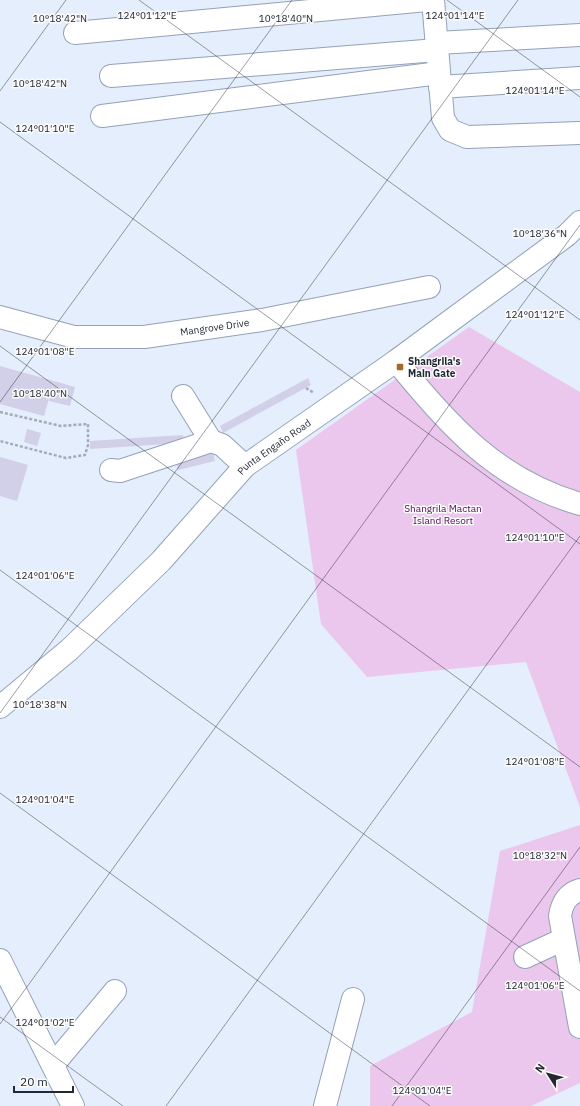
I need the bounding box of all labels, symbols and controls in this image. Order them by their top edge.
text: 124°01'12"E [117,9,177,22]
text: 124°01'14"E [425,9,485,22]
text: 10°18'42"N [33,12,87,25]
text: 10°18'40"N [259,12,313,25]
text: 10°18'42"N [13,77,67,90]
text: 124°01'14"E [505,84,565,97]
text: 124°01'10"E [15,122,75,135]
text: 10°18'36"N [513,227,567,240]
text: 124°01'12"E [505,308,565,321]
street label: Mangrove Drive [179,315,250,338]
text: 124°01'08"E [15,345,75,358]
place label: Shangrila's Main Gate [408,355,461,380]
marker: Shangrila's Main Gate [395,362,405,372]
text: 10°18'40"N [13,387,67,400]
street label: Punta Engaño Road [234,416,313,477]
park label: Shangrila Mactan Island Resort [404,502,482,527]
text: 124°01'10"E [505,531,565,544]
text: 124°01'06"E [15,569,75,582]
text: 10°18'38"N [13,698,67,711]
text: 124°01'08"E [505,755,565,768]
text: 124°01'04"E [15,793,75,806]
text: 10°18'32"N [513,849,567,862]
text: 124°01'06"E [505,979,565,992]
text: 124°01'02"E [15,1016,75,1029]
north arrow [528,1054,568,1094]
text: N [532,1061,548,1075]
scale bar [14,1068,73,1094]
text: 20 m [20,1074,48,1089]
text: 124°01'04"E [392,1084,452,1097]

